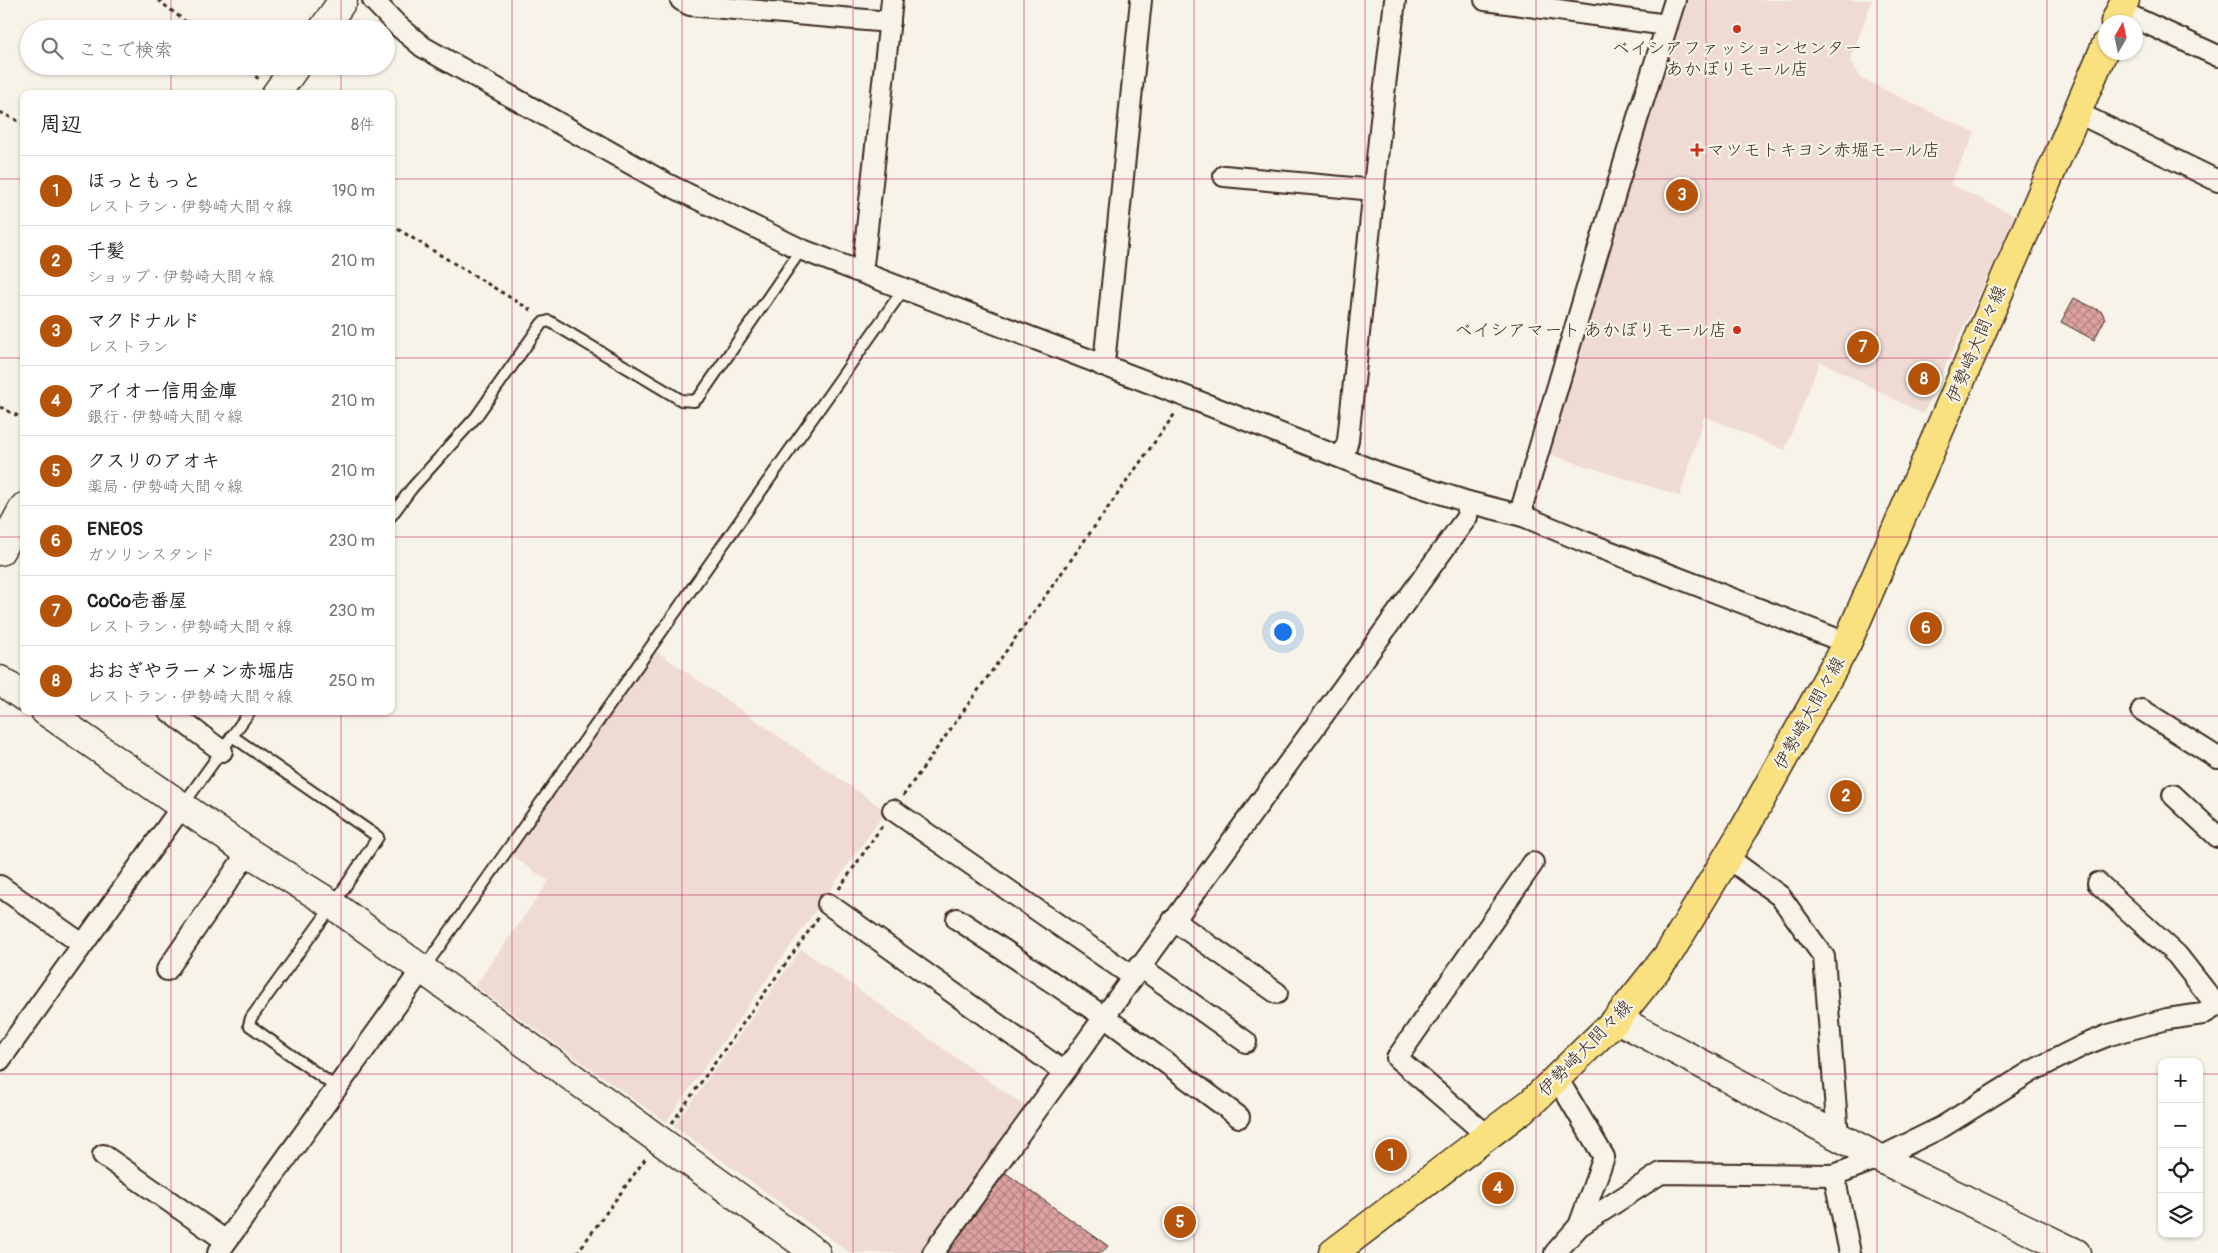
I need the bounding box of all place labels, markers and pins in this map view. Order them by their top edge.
marker: ベイシアファッションセンター あかぼりモール店 [1731,23,1743,35]
place label: ベイシアファッションセンター あかぼりモール店 [1612,37,1862,81]
place label: マツモトキヨシ赤堀モール店 [1707,139,1940,162]
marker: マツモトキヨシ赤堀モール店 [1691,144,1703,156]
pin: 3 [1666,176,1698,214]
place label: ベイシアマート あかぼりモール店 [1455,319,1727,342]
marker: ベイシアマート あかぼりモール店 [1731,324,1743,336]
pin: 7 [1847,328,1879,366]
pin: 8 [1908,360,1940,398]
pin: 6 [1910,609,1942,647]
pin: 2 [1830,777,1862,815]
pin: 1 [1375,1136,1407,1174]
pin: 4 [1482,1169,1514,1207]
pin: 5 [1164,1203,1196,1241]

